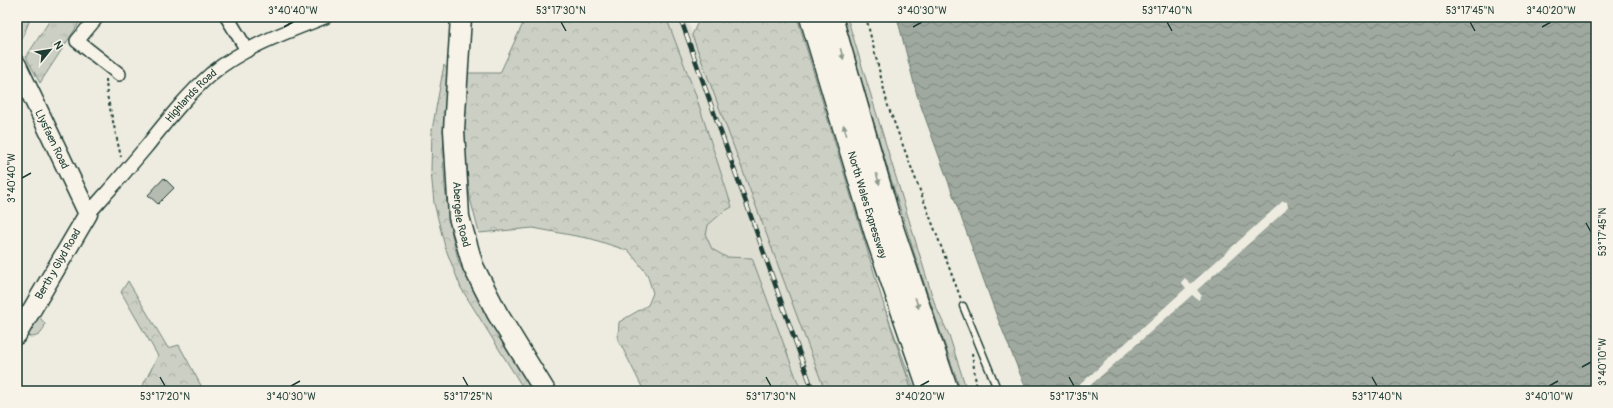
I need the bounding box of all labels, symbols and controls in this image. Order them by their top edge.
text: 3°40'40"W [268,5,318,17]
text: 53°17'30"N [536,5,586,17]
text: 3°40'30"W [897,5,947,17]
text: 53°17'40"N [1142,5,1192,17]
text: 53°17'45"N [1446,5,1495,17]
text: 3°40'20"W [1526,5,1576,17]
north arrow [30,30,70,70]
text: N [51,39,66,52]
one-way arrow [839,49,845,61]
street label: Highlands Road [162,66,219,125]
street label: Llysfaen Road [33,107,72,171]
one-way arrow [841,124,847,136]
street label: North Wales Expressway [845,150,890,260]
text: 3°40'40"W [6,153,18,203]
one-way arrow [875,174,881,186]
street label: Abergele Road [450,181,474,248]
text: 53°17'45"N [1597,207,1609,256]
street label: Berth y Glyd Road [32,226,84,302]
one-way arrow [914,298,920,310]
text: 3°40'10"W [1597,338,1609,386]
text: 53°17'20"N [140,391,190,403]
text: 3°40'30"W [266,391,316,403]
text: 53°17'25"N [444,391,492,403]
text: 53°17'30"N [746,391,796,403]
text: 3°40'20"W [895,391,945,403]
text: 53°17'35"N [1050,391,1098,403]
text: 53°17'40"N [1352,391,1402,403]
text: 3°40'10"W [1525,391,1573,403]

